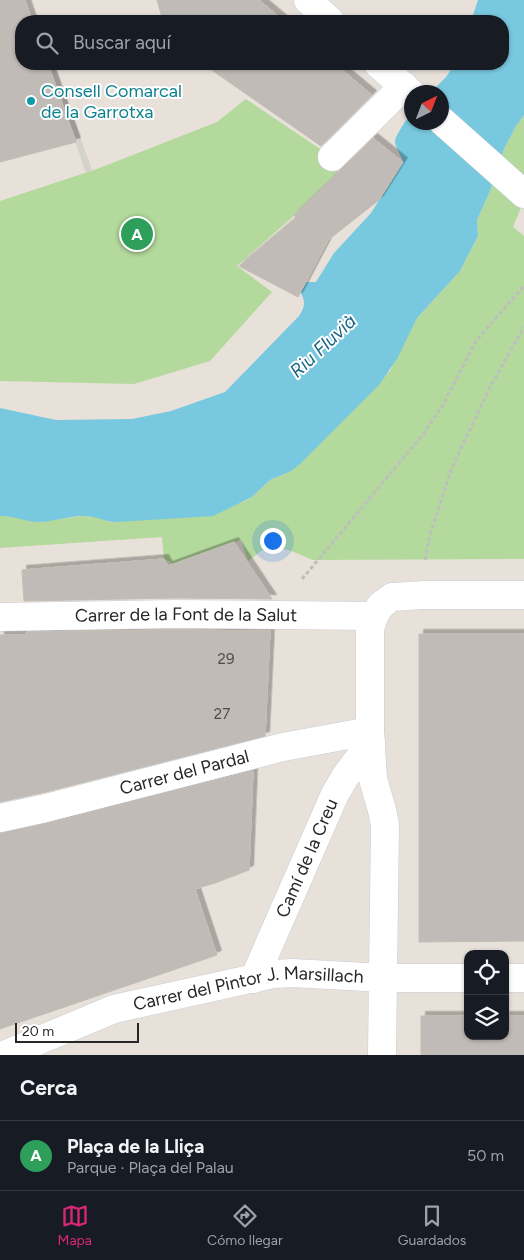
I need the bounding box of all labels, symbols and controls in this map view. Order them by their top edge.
search box [15,15,509,70]
icon: search [33,29,61,57]
text: Buscar aquí [73,31,171,54]
place label: Consell Comarcal de la Garrotxa [41,80,182,123]
north arrow [404,85,449,130]
marker: Consell Comarcal de la Garrotxa [25,95,37,107]
pin: A [121,215,153,253]
water label: Riu Fluvià [285,310,361,382]
your location [260,528,286,554]
street label: Carrer de la Font de la Salut [75,603,297,627]
house number: 29 [218,650,234,668]
house number: 27 [214,705,230,723]
street label: Carrer del Pardal [117,745,251,800]
street label: Camí de la Creu [271,795,343,921]
map controls [464,950,509,1040]
button: locate [464,950,509,995]
street label: Carrer del Pintor J. Marsillach [131,962,364,1015]
button: layers [464,995,509,1040]
scale bar [15,1020,139,1043]
text: 20 m [22,1023,54,1040]
text: Cerca [20,1075,77,1100]
text: Plaça de la Lliça [67,1135,204,1158]
text: A [30,1146,42,1165]
text: 50 m [467,1146,504,1165]
text: Parque · Plaça del Palau [67,1158,234,1177]
tab: Mapa [58,1202,92,1249]
tab: Cómo llegar [207,1202,283,1249]
tab: Guardados [398,1202,466,1249]

